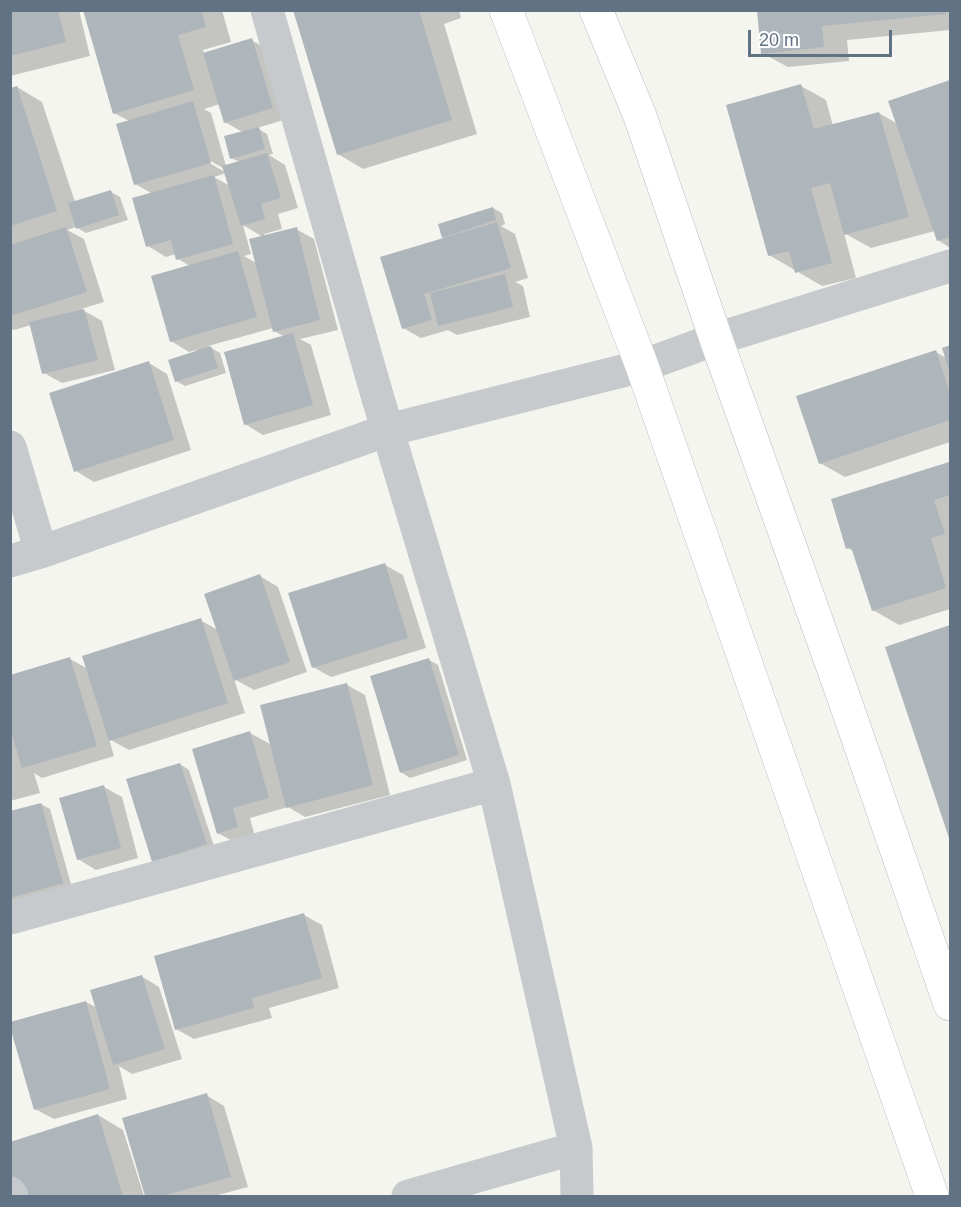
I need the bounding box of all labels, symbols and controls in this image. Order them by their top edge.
scale bar [751,18,895,56]
text: 20 m [759,30,799,50]

